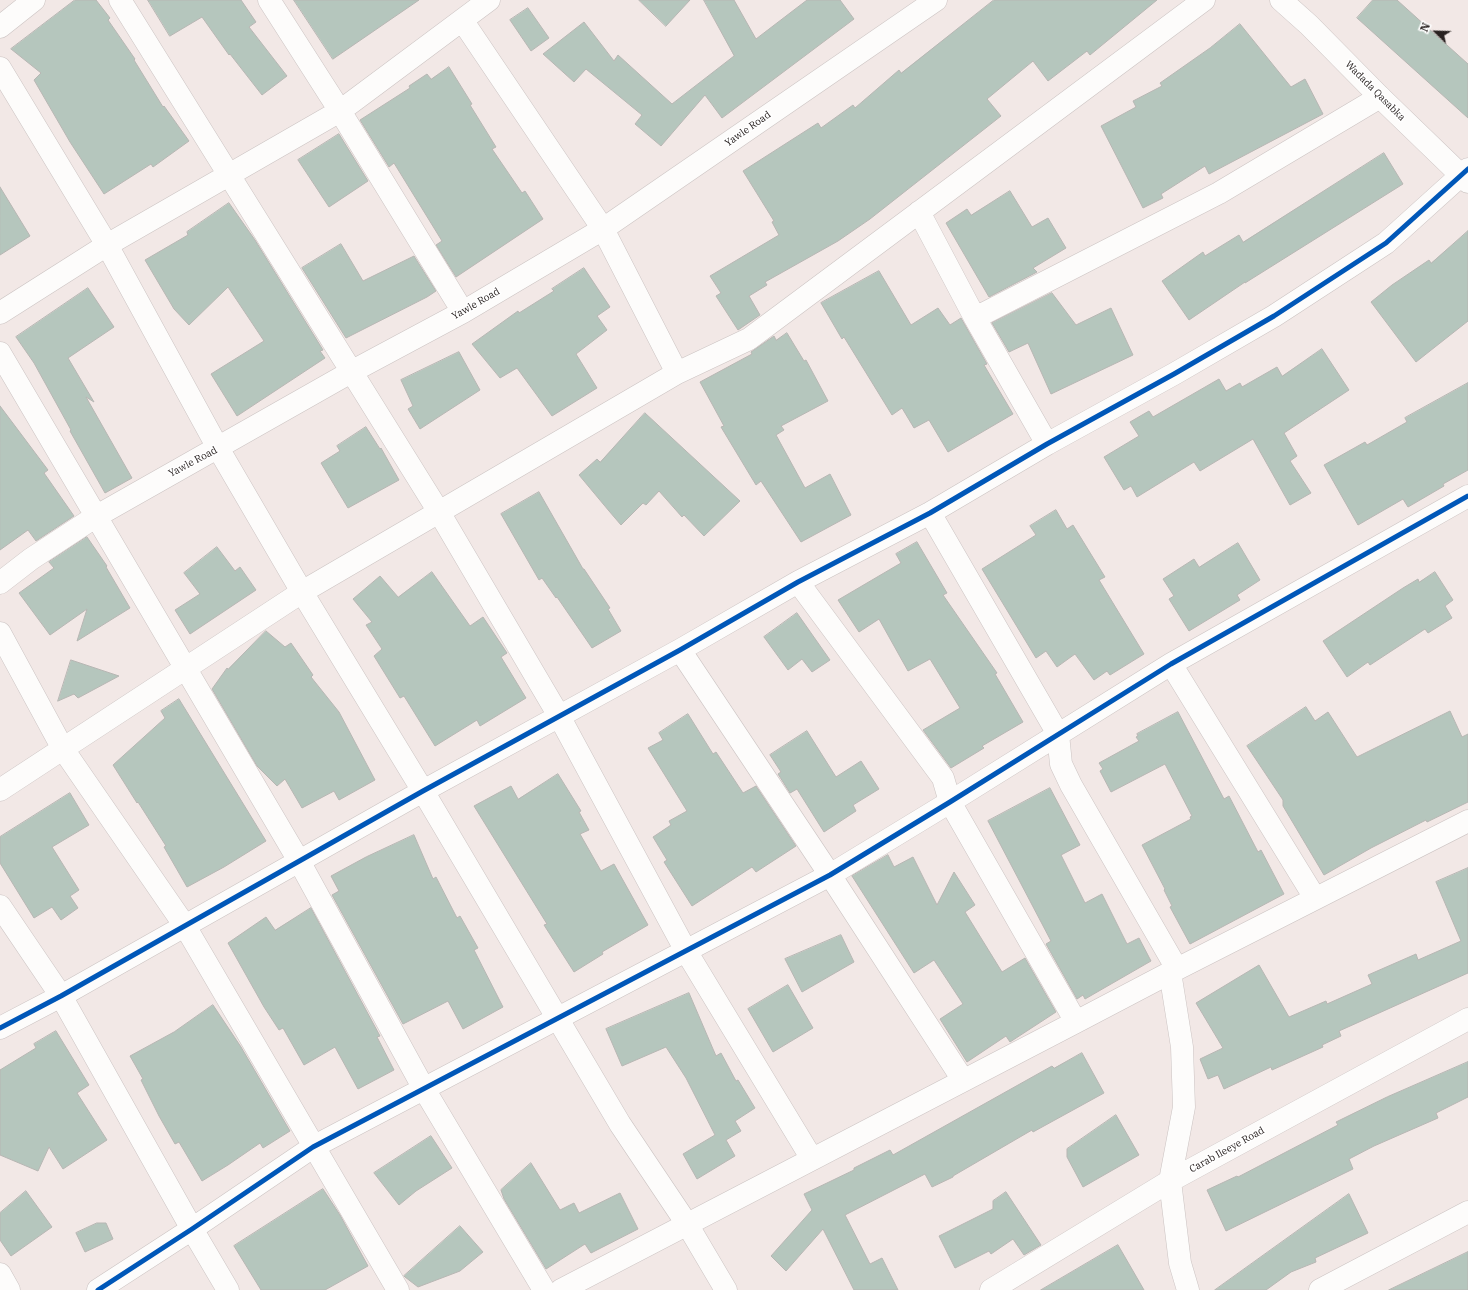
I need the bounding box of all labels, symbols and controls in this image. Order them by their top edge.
north arrow [1416,12,1456,52]
text: N [1417,21,1433,34]
street label: Wadada Qasabka [1342,58,1408,124]
street label: Yawle Road [723,109,773,149]
street label: Yawle Road [450,285,502,323]
street label: Yawle Road [167,444,219,480]
street label: Carab Ileeye Road [1187,1124,1267,1176]

